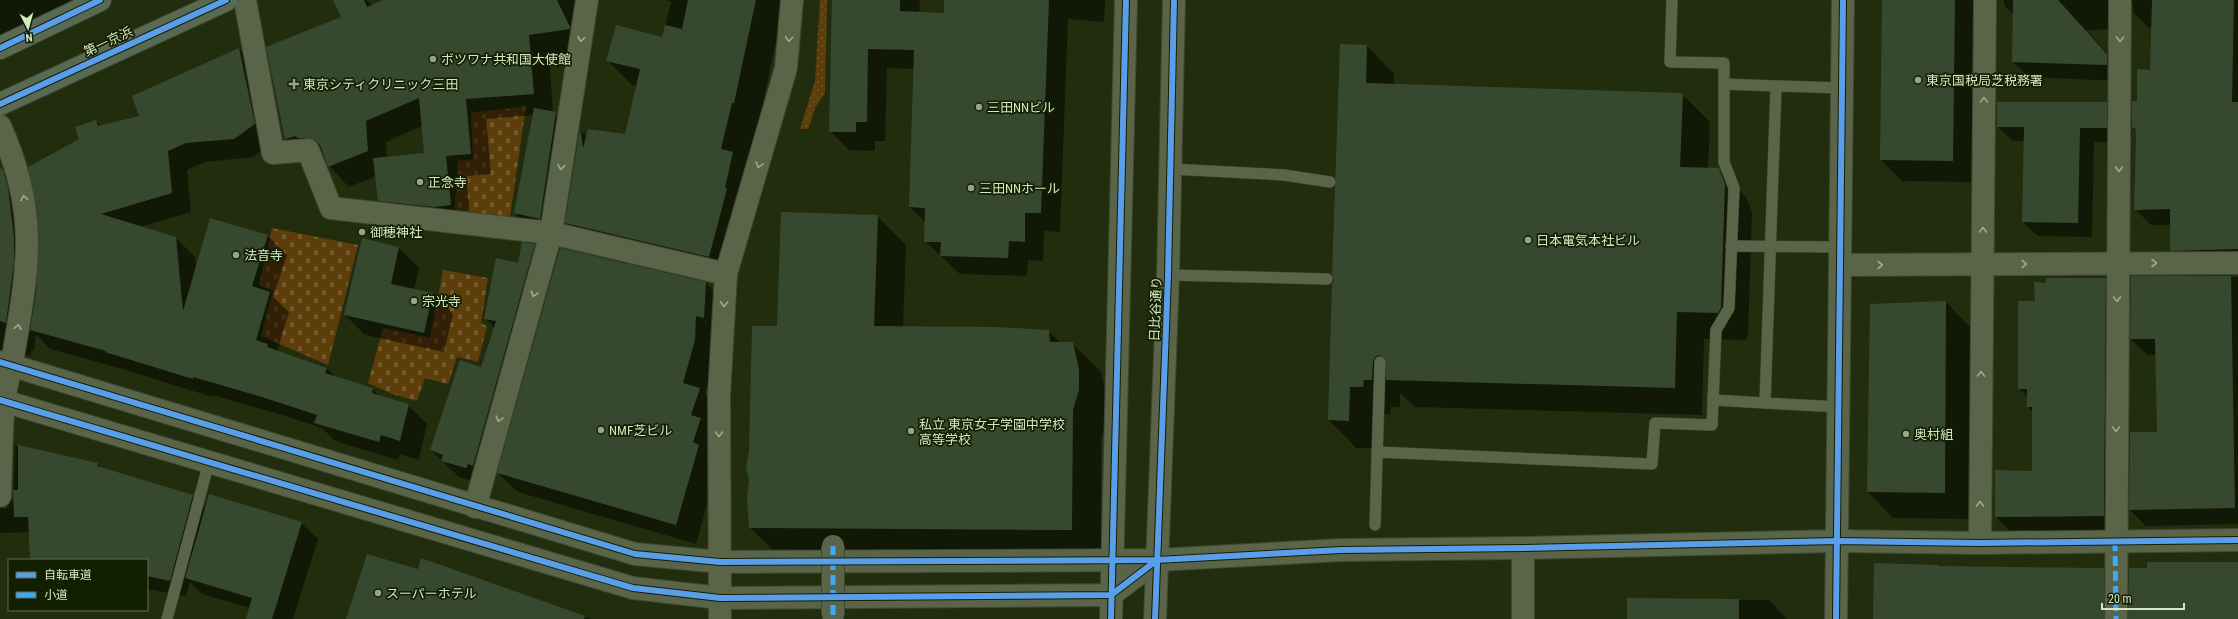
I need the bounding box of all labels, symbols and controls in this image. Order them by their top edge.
north arrow [8,8,48,48]
street label: 第一京浜 [81,24,135,59]
text: N [25,31,33,44]
one-way arrow [577,35,586,42]
one-way arrow [784,36,793,42]
one-way arrow [2116,36,2124,42]
place label: ボツワナ共和国大使館 [441,52,571,67]
marker: ボツワナ共和国大使館 [428,54,438,64]
place label: 東京国税局芝税務署 [1926,73,2043,88]
marker: 東京国税局芝税務署 [1913,75,1923,85]
place label: 東京シティクリニック三田 [303,77,458,92]
marker: 東京シティクリニック三田 [288,78,300,90]
one-way arrow [1980,97,1988,103]
place label: 三田NNビル [987,100,1055,115]
marker: 三田NNビル [974,102,984,112]
one-way arrow [755,161,764,168]
one-way arrow [557,164,566,170]
one-way arrow [2115,166,2123,172]
place label: 正念寺 [428,175,467,190]
marker: 正念寺 [415,177,425,187]
place label: 三田NNホール [979,181,1060,196]
marker: 三田NNホール [966,183,976,193]
one-way arrow [20,194,28,201]
place label: 御穂神社 [370,225,422,240]
marker: 御穂神社 [357,227,367,237]
one-way arrow [1979,227,1987,233]
place label: 日本電気本社ビル [1536,233,1640,248]
marker: 日本電気本社ビル [1523,235,1533,245]
place label: 法音寺 [244,248,283,263]
marker: 法音寺 [231,250,241,260]
one-way arrow [2151,259,2157,267]
one-way arrow [2021,260,2027,268]
one-way arrow [1877,261,1883,269]
street label: 日比谷通り [1147,276,1164,342]
one-way arrow [530,290,539,297]
place label: 宗光寺 [422,294,461,309]
marker: 宗光寺 [409,296,419,306]
one-way arrow [2113,296,2122,302]
one-way arrow [719,301,728,307]
one-way arrow [14,323,22,330]
one-way arrow [1977,371,1985,377]
one-way arrow [495,415,504,422]
place label: 私立 東京女子学園中学校 高等学校 [919,417,1065,447]
place label: NMF芝ビル [609,423,672,438]
marker: NMF芝ビル [596,425,606,435]
marker: 私立 東京女子学園中学校 高等学校 [906,426,916,436]
one-way arrow [2112,426,2120,432]
place label: 奥村組 [1914,427,1953,442]
marker: 奥村組 [1901,429,1911,439]
one-way arrow [715,431,723,437]
one-way arrow [1976,501,1984,507]
legend [8,559,148,611]
text: 自転車道 [44,568,92,582]
scale bar [2102,585,2184,611]
place label: スーパーホテル [386,586,477,601]
text: 小道 [44,588,68,602]
marker: スーパーホテル [373,588,383,598]
text: 20 m [2108,592,2132,606]

